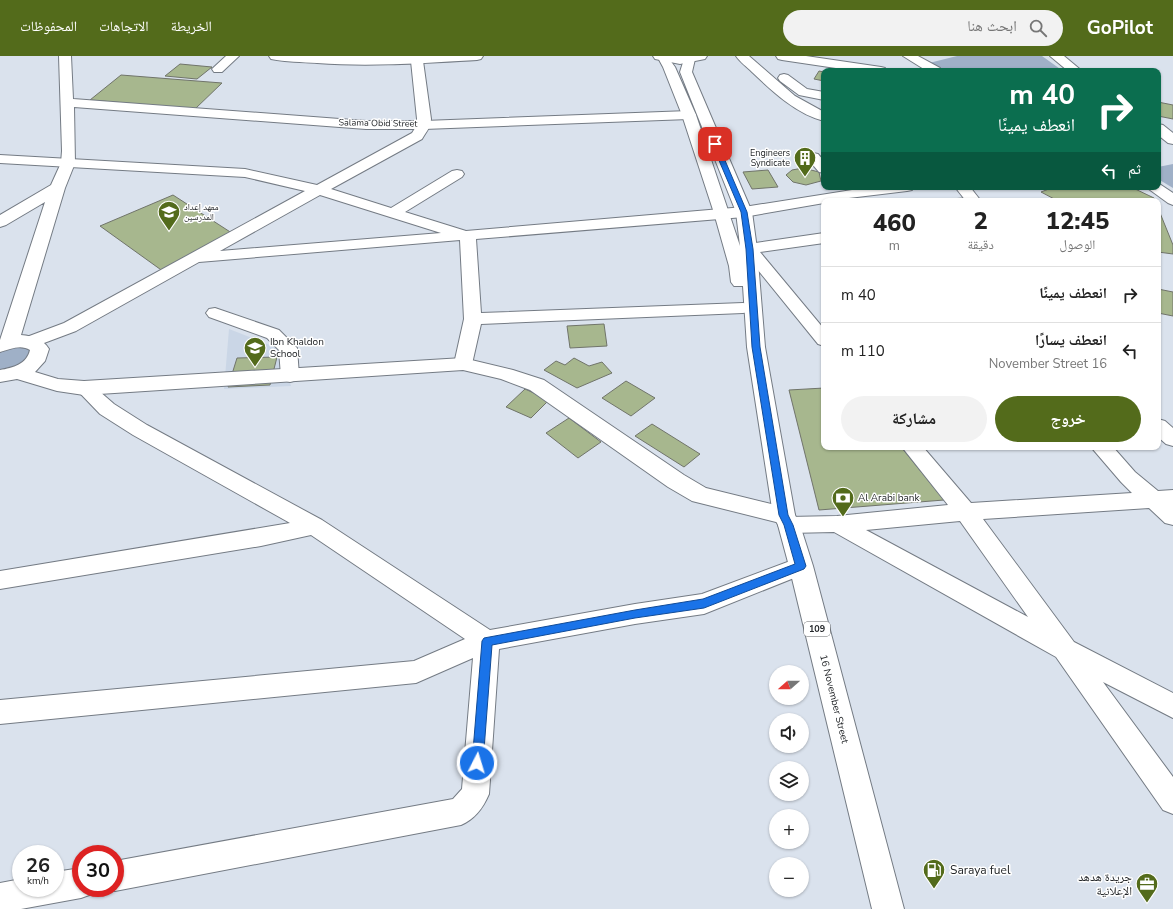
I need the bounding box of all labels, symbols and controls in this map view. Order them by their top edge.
search box [783,10,1063,46]
text: GoPilot [1087,15,1153,41]
text: ابحث هنا [967,16,1017,36]
text: المحفوظات [20,17,77,36]
text: الاتجاهات [99,17,149,36]
text: الخريطة [171,17,212,36]
icon: search [1027,17,1049,39]
text: 40 m [1009,76,1075,114]
icon: right [1089,84,1141,136]
text: انعطف يمينًا [998,113,1075,137]
street label: Salama Obid Street [338,116,418,130]
pin [698,127,732,161]
icon: arrive [704,133,726,155]
building icon: Engineers Syndicate [792,145,818,178]
place label: Engineers Syndicate [750,147,790,169]
text: ثم [1128,159,1141,179]
icon: left [1098,160,1120,182]
school or university icon: معهد إعداد المدرسين [156,199,182,232]
place label: معهد إعداد المدرسين [184,201,219,223]
text: 2 [973,205,988,237]
text: 12:45 [1046,205,1109,237]
text: 460 [873,207,916,239]
text: دقيقة [967,236,994,254]
text: الوصول [1059,236,1095,254]
text: m [889,237,900,255]
text: انعطف يمينًا [1039,283,1107,303]
icon: right [1119,284,1141,306]
text: 40 m [841,285,876,305]
text: انعطف يسارًا [1035,330,1107,350]
school or university icon: Ibn Khaldon School [242,335,268,368]
place label: Ibn Khaldon School [270,335,324,361]
icon: left [1119,340,1141,362]
text: 110 m [841,341,885,361]
text: 16 November Street [989,355,1107,373]
button: مشاركة [841,396,987,442]
button: خروج [995,396,1141,442]
bank icon: Al Arabi bank [830,485,856,518]
place label: Al Arabi bank [858,491,920,505]
road number: 109 [804,622,830,636]
street label: 16 November Street [816,653,852,745]
north arrow [769,665,809,705]
map controls [769,665,809,897]
button: sound [769,713,809,753]
position arrow [456,742,498,784]
button: layers [769,761,809,801]
button: + [769,809,809,849]
speed limit sign: 30 [72,845,124,897]
text: 26 [26,852,50,879]
button: − [769,857,809,897]
fuel station icon: Saraya fuel [921,857,947,890]
place label: Saraya fuel [950,862,1011,878]
place label: جريدة هدهد الإعلانية [1078,869,1132,899]
office icon: جريدة هدهد الإعلانية [1134,871,1160,904]
text: km/h [27,874,49,888]

